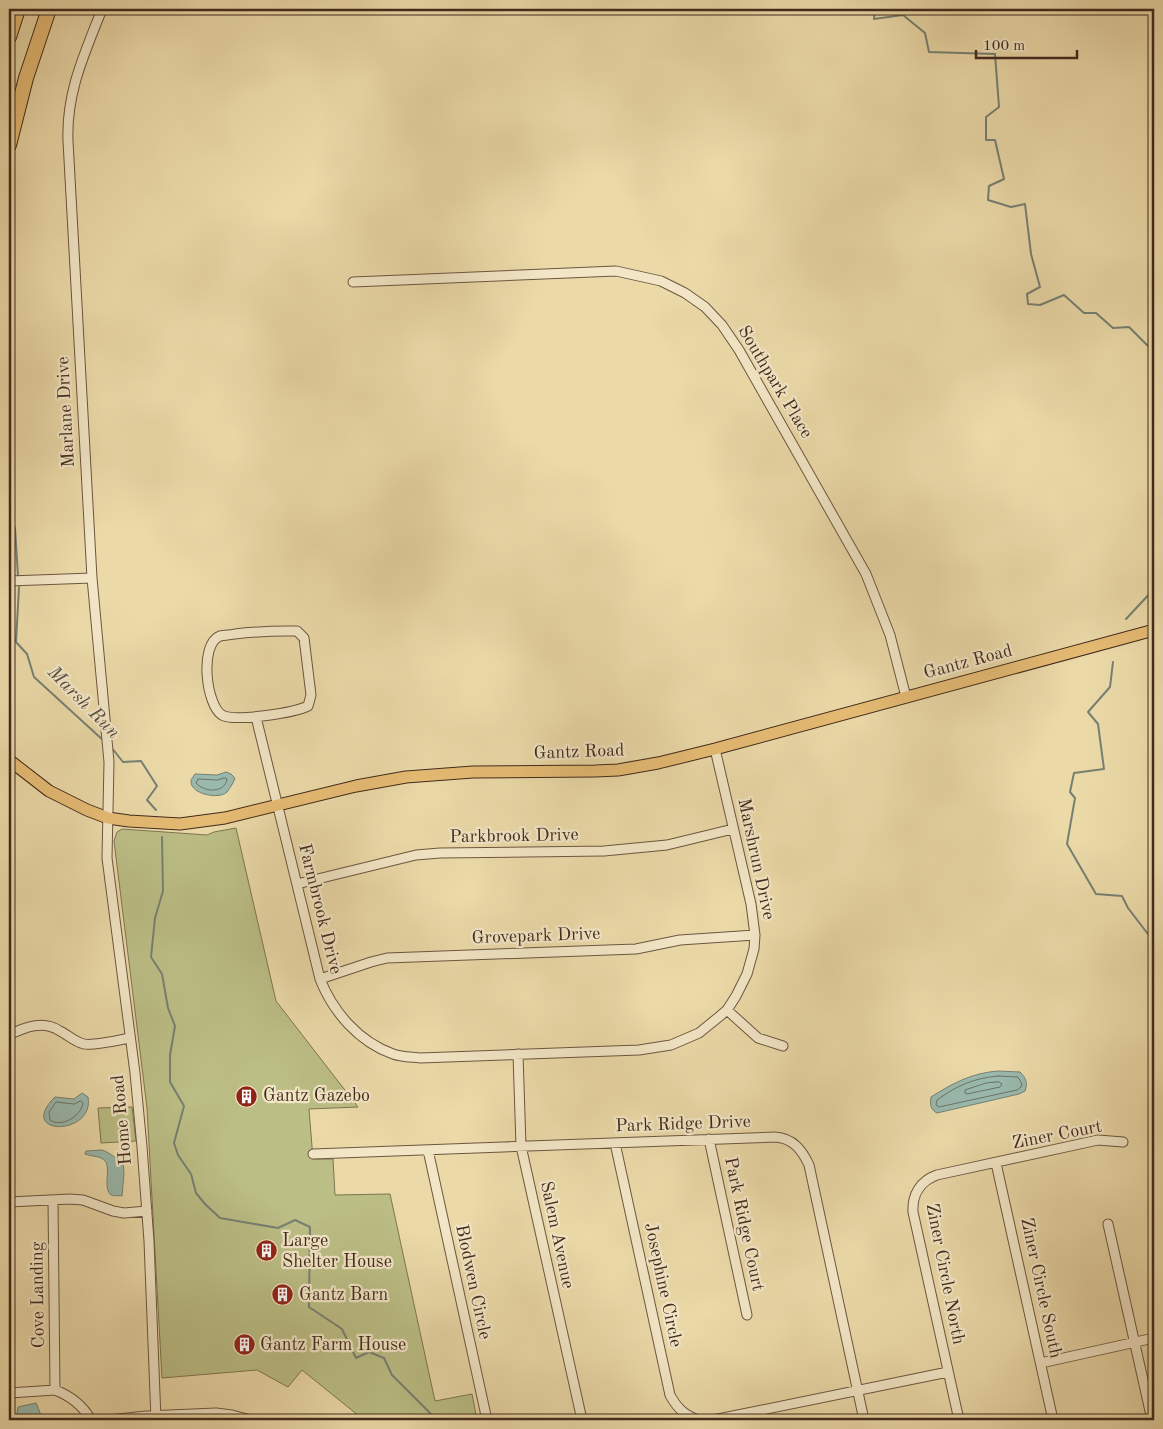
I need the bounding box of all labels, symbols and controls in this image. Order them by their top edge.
scale bar [976,28,1077,60]
text: 100 m [983,39,1025,54]
street label: Southpark Place [734,323,816,441]
street label: Marlane Drive [54,356,78,468]
street label: Gantz Road [922,642,1014,682]
water label: Marsh Run [42,662,123,743]
street label: Gantz Road [533,741,625,763]
street label: Marshrun Drive [734,797,778,921]
street label: Parkbrook Drive [449,826,579,846]
street label: Farmbrook Drive [295,842,345,976]
street label: Grovepark Drive [471,925,601,947]
street label: Home Road [109,1074,135,1166]
building icon: Gantz Gazebo [235,1084,259,1108]
place label: Gantz Gazebo [263,1087,370,1105]
street label: Park Ridge Drive [615,1113,751,1135]
street label: Ziner Court [1010,1117,1104,1153]
street label: Park Ridge Court [721,1155,767,1293]
street label: Salem Avenue [537,1179,577,1291]
street label: Ziner Circle North [922,1202,968,1346]
street label: Ziner Circle South [1017,1216,1065,1360]
street label: Josephine Circle [641,1221,685,1349]
street label: Blodwen Circle [452,1223,494,1341]
place label: Large Shelter House [282,1232,392,1271]
building icon: Large Shelter House [254,1239,278,1263]
street label: Cove Landing [28,1241,48,1348]
building icon: Gantz Barn [271,1283,295,1307]
place label: Gantz Barn [299,1286,389,1304]
building icon: Gantz Farm House [232,1333,256,1357]
place label: Gantz Farm House [260,1336,406,1354]

